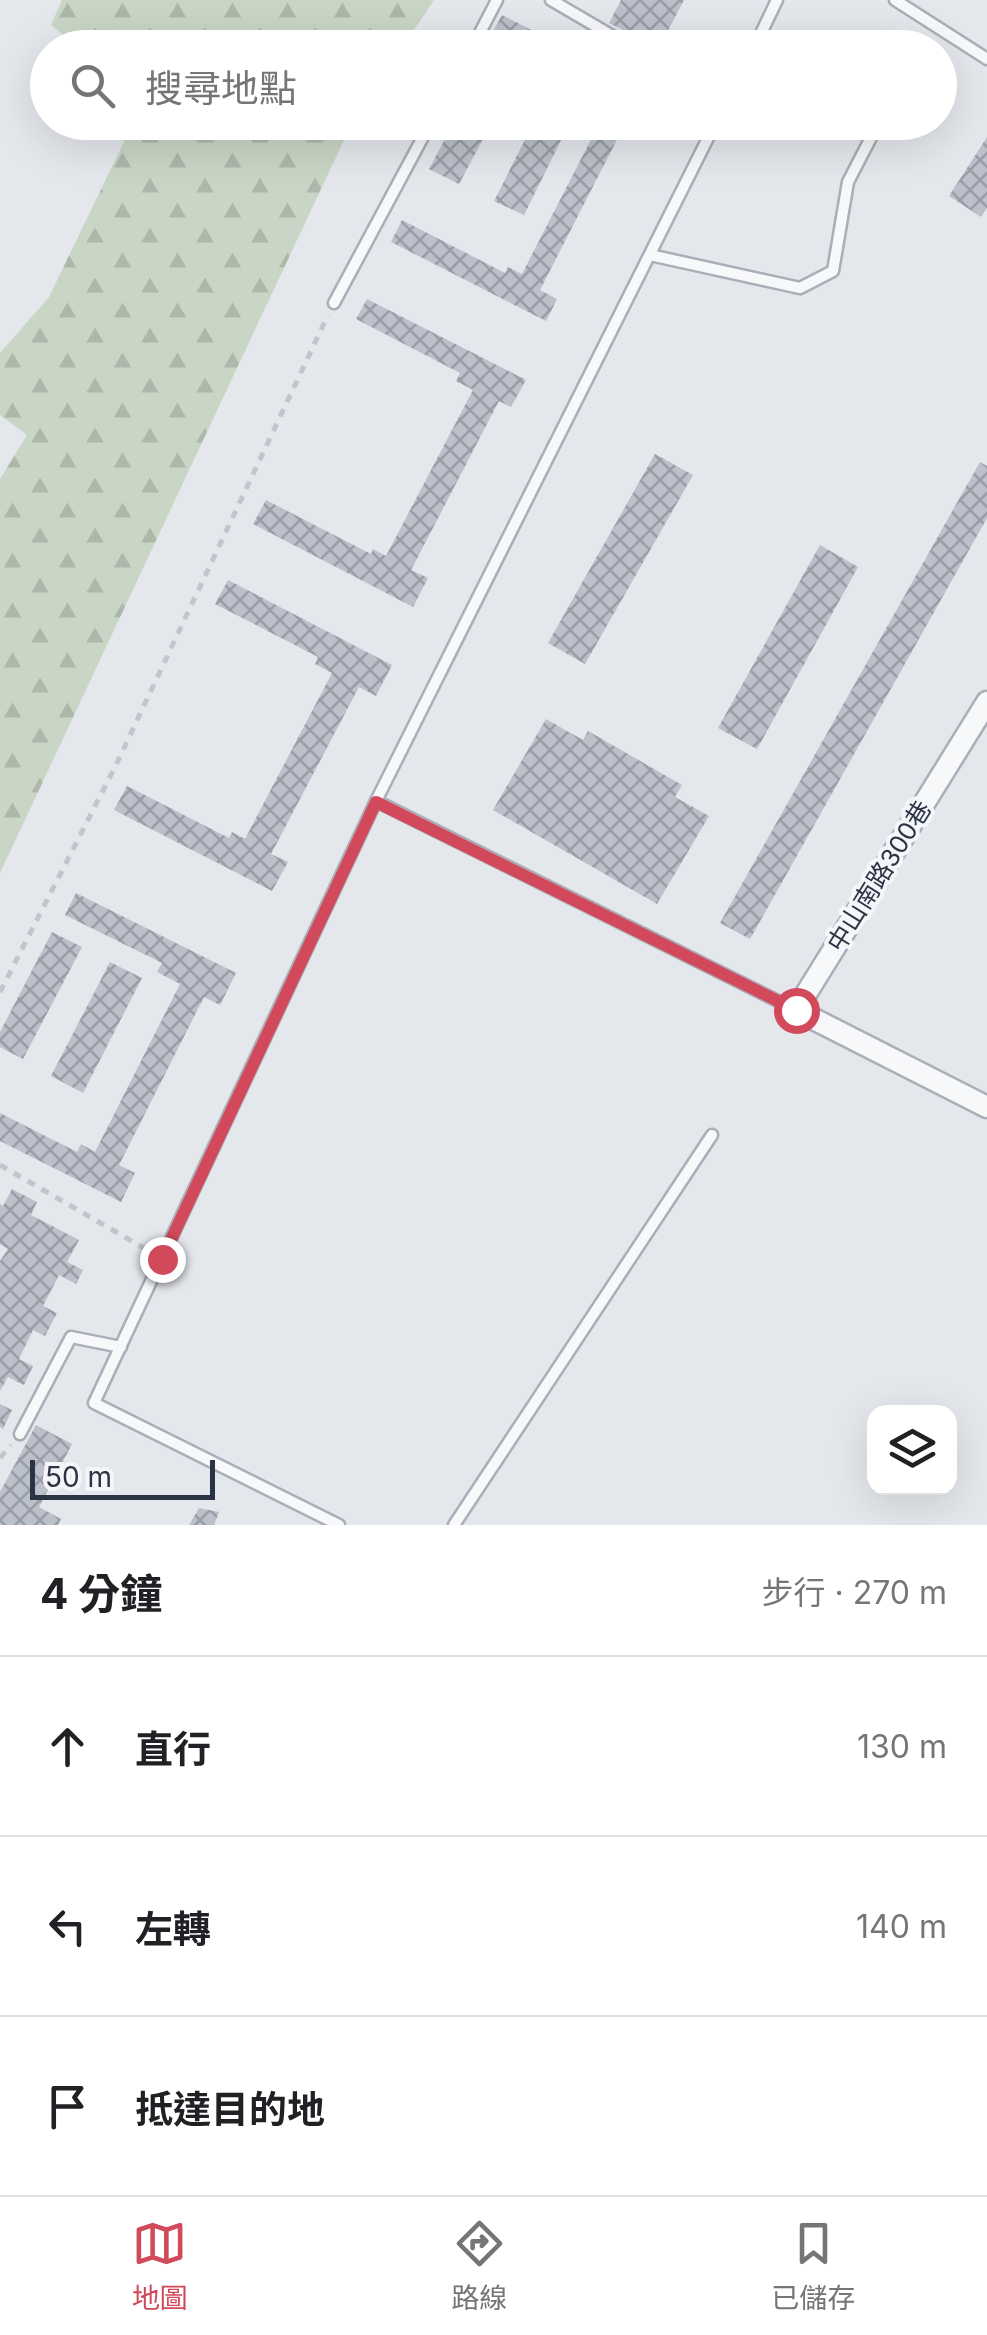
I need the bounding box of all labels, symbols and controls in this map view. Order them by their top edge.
search box [30,30,957,140]
icon: search [65,58,120,113]
text: 搜尋地點 [145,65,297,111]
street label: 中山南路300巷 [821,795,937,957]
route start [774,988,820,1034]
route end [140,1237,186,1283]
map controls [867,1405,957,1495]
button: layers [867,1405,957,1495]
scale bar [30,1455,215,1500]
text: 50 m [45,1460,112,1494]
text: 4 分鐘 [40,1568,162,1619]
text: 步行 · 270 m [761,1573,947,1612]
icon: ahead [40,1719,95,1774]
text: 直行 [135,1726,211,1772]
text: 130 m [857,1727,947,1766]
icon: left [40,1899,95,1954]
text: 左轉 [135,1906,211,1952]
text: 140 m [856,1907,947,1946]
icon: arrive [40,2079,95,2134]
text: 抵達目的地 [135,2086,325,2132]
tab: 地圖 [132,2216,188,2316]
tab: 路線 [451,2216,507,2316]
tab: 已儲存 [771,2216,855,2316]

